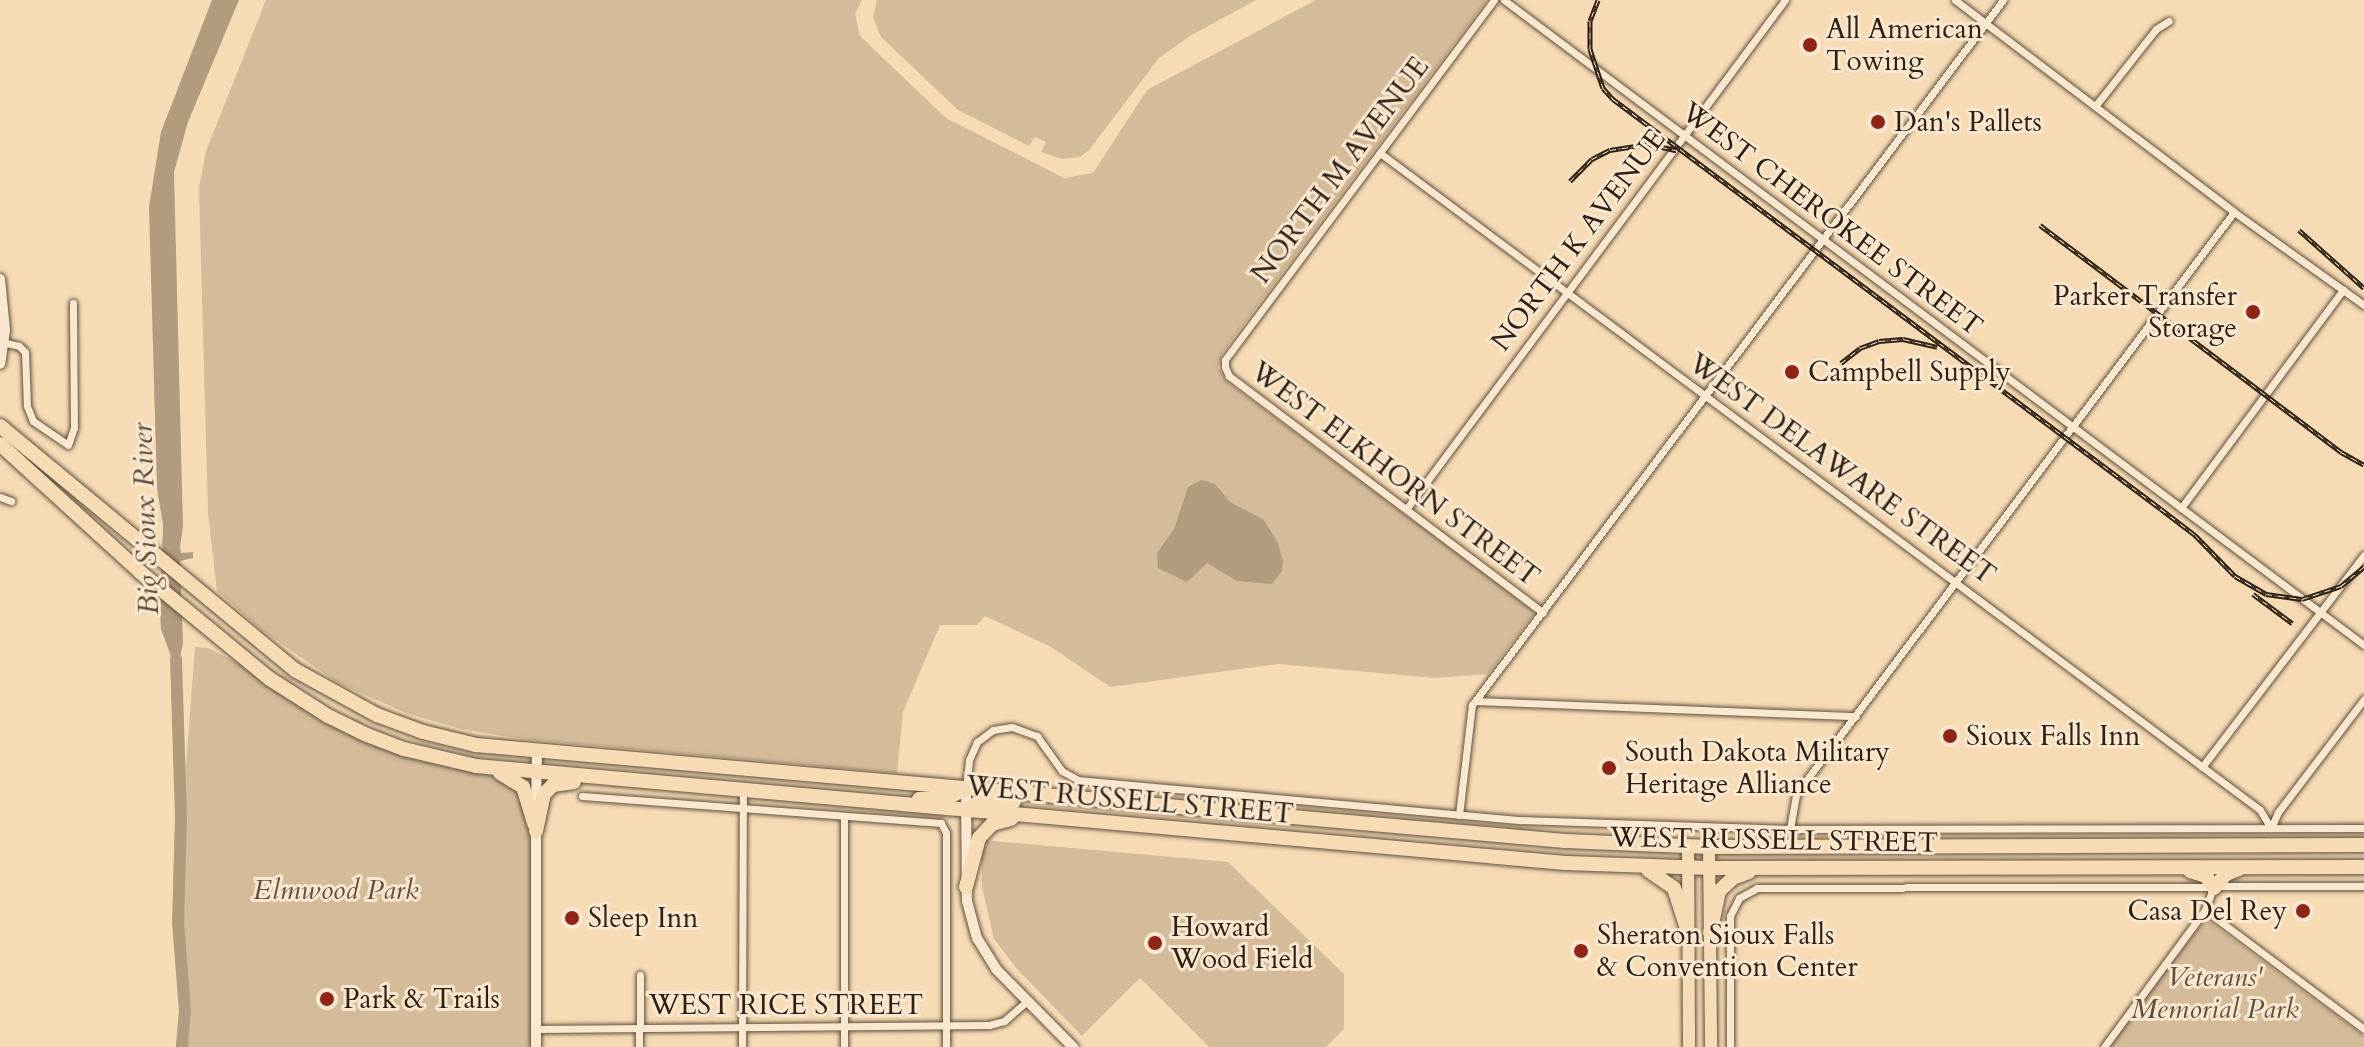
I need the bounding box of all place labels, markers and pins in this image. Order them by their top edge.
place label: All American Towing [1826,12,1983,78]
marker: All American Towing [1801,36,1819,54]
place label: Dan's Pallets [1894,105,2042,139]
marker: Dan's Pallets [1869,113,1887,131]
place label: Parker Transfer Storage [2053,279,2237,345]
marker: Parker Transfer Storage [2244,303,2262,321]
place label: Campbell Supply [1808,355,2011,389]
marker: Campbell Supply [1783,363,1801,381]
place label: Sioux Falls Inn [1966,719,2140,753]
marker: Sioux Falls Inn [1941,727,1959,745]
place label: South Dakota Military Heritage Alliance [1625,735,1890,801]
marker: South Dakota Military Heritage Alliance [1600,759,1618,777]
place label: Casa Del Rey [2127,894,2287,928]
place label: Sleep Inn [588,901,698,935]
marker: Casa Del Rey [2294,902,2312,920]
marker: Sleep Inn [563,909,581,927]
place label: Howard Wood Field [1171,910,1313,976]
place label: Sheraton Sioux Falls & Convention Center [1597,918,1858,984]
marker: Howard Wood Field [1146,934,1164,952]
marker: Sheraton Sioux Falls & Convention Center [1572,942,1590,960]
place label: Park & Trails [343,982,500,1016]
marker: Park & Trails [318,990,336,1008]

